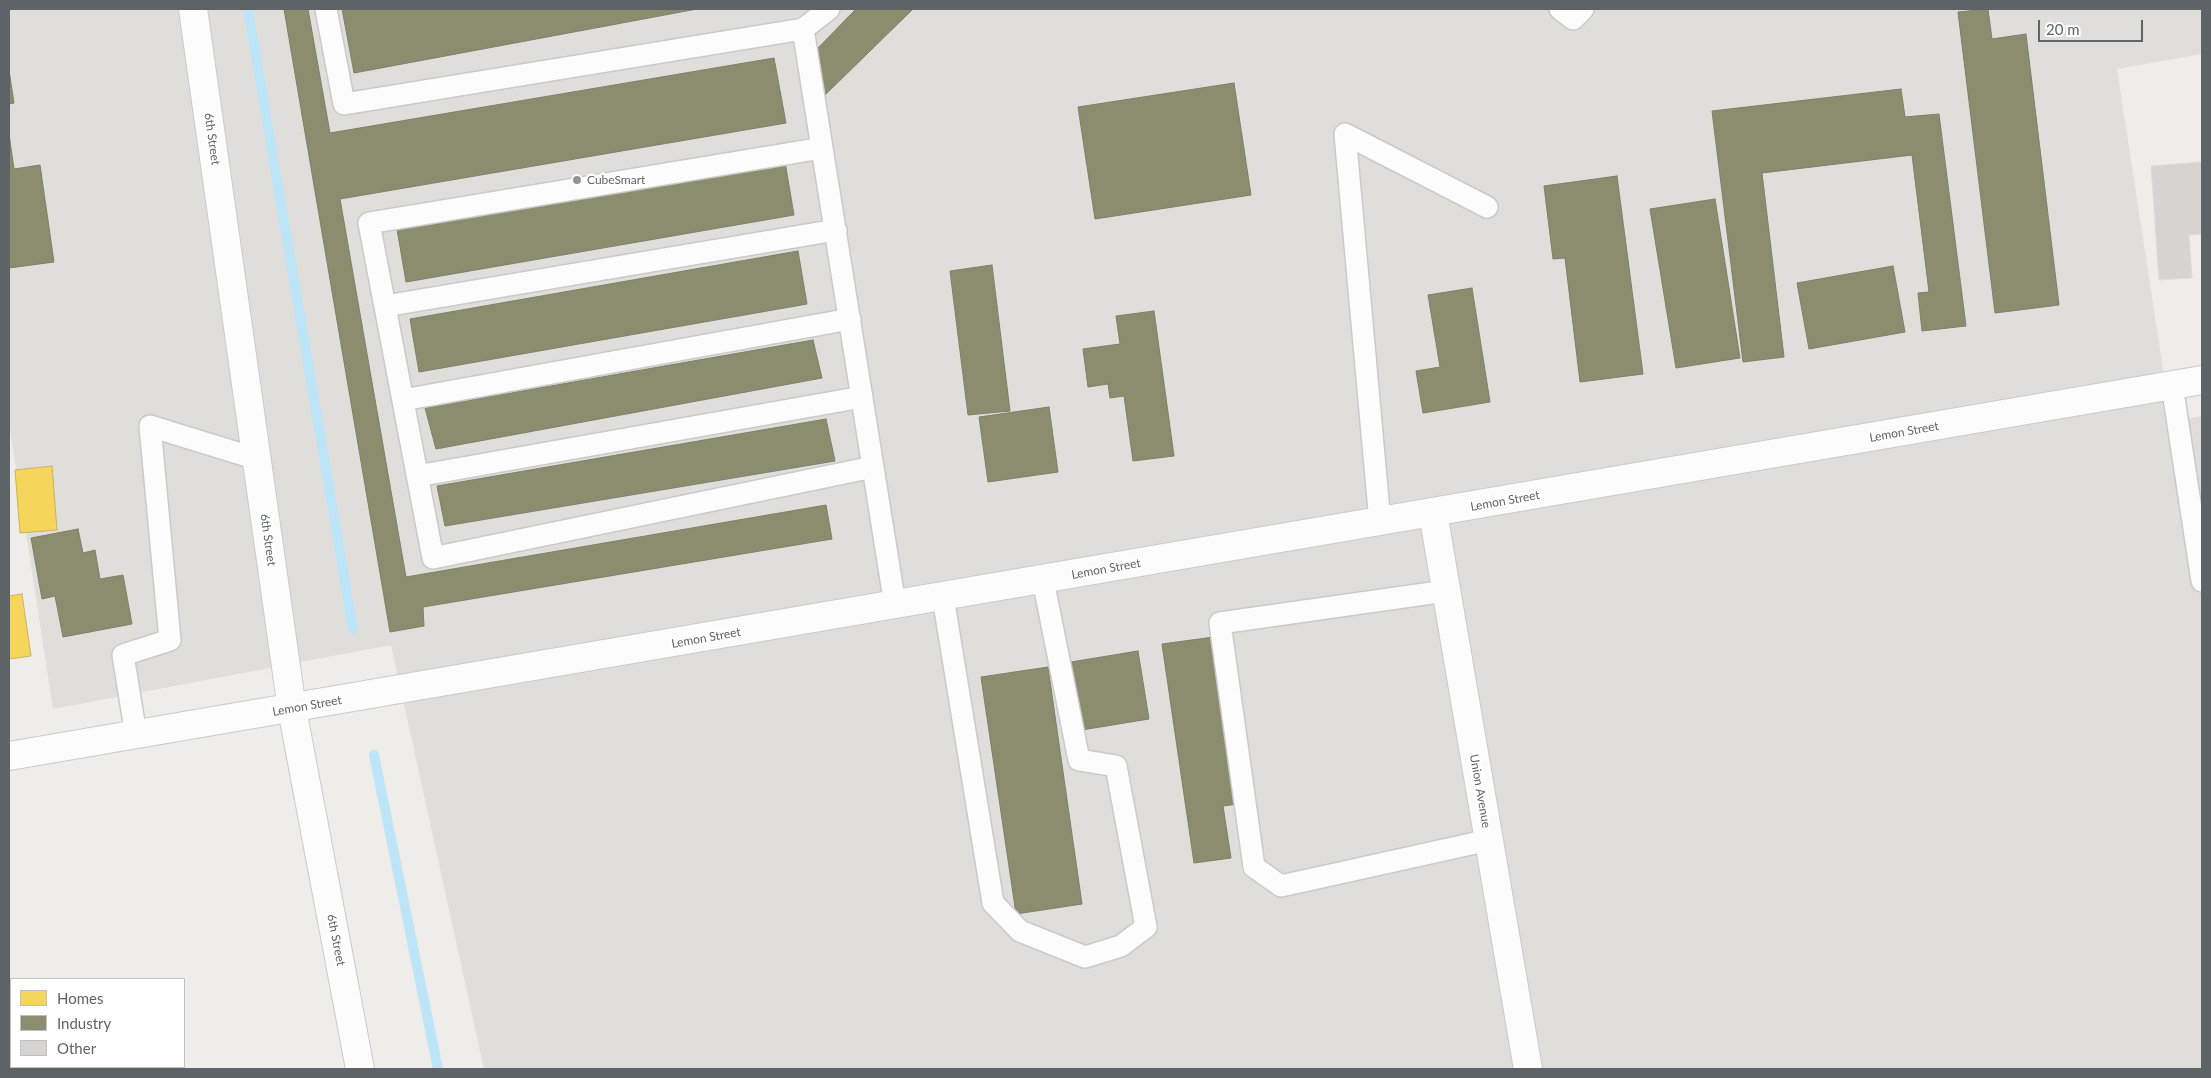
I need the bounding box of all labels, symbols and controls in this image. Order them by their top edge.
scale bar [2041,10,2146,42]
text: 20 m [2046,20,2080,38]
street label: 6th Street [201,112,223,166]
place label: CubeSmart [587,173,645,187]
marker: CubeSmart [571,174,583,186]
street label: Lemon Street [1868,419,1940,445]
street label: Lemon Street [1469,488,1541,514]
street label: 6th Street [257,513,279,567]
street label: Lemon Street [1070,556,1142,582]
street label: Lemon Street [670,625,742,651]
street label: Lemon Street [271,693,343,719]
street label: Union Avenue [1466,753,1494,829]
street label: 6th Street [324,913,348,967]
legend [10,978,185,1068]
text: Homes [57,989,103,1007]
text: Industry [57,1014,111,1032]
text: Other [57,1039,96,1057]

